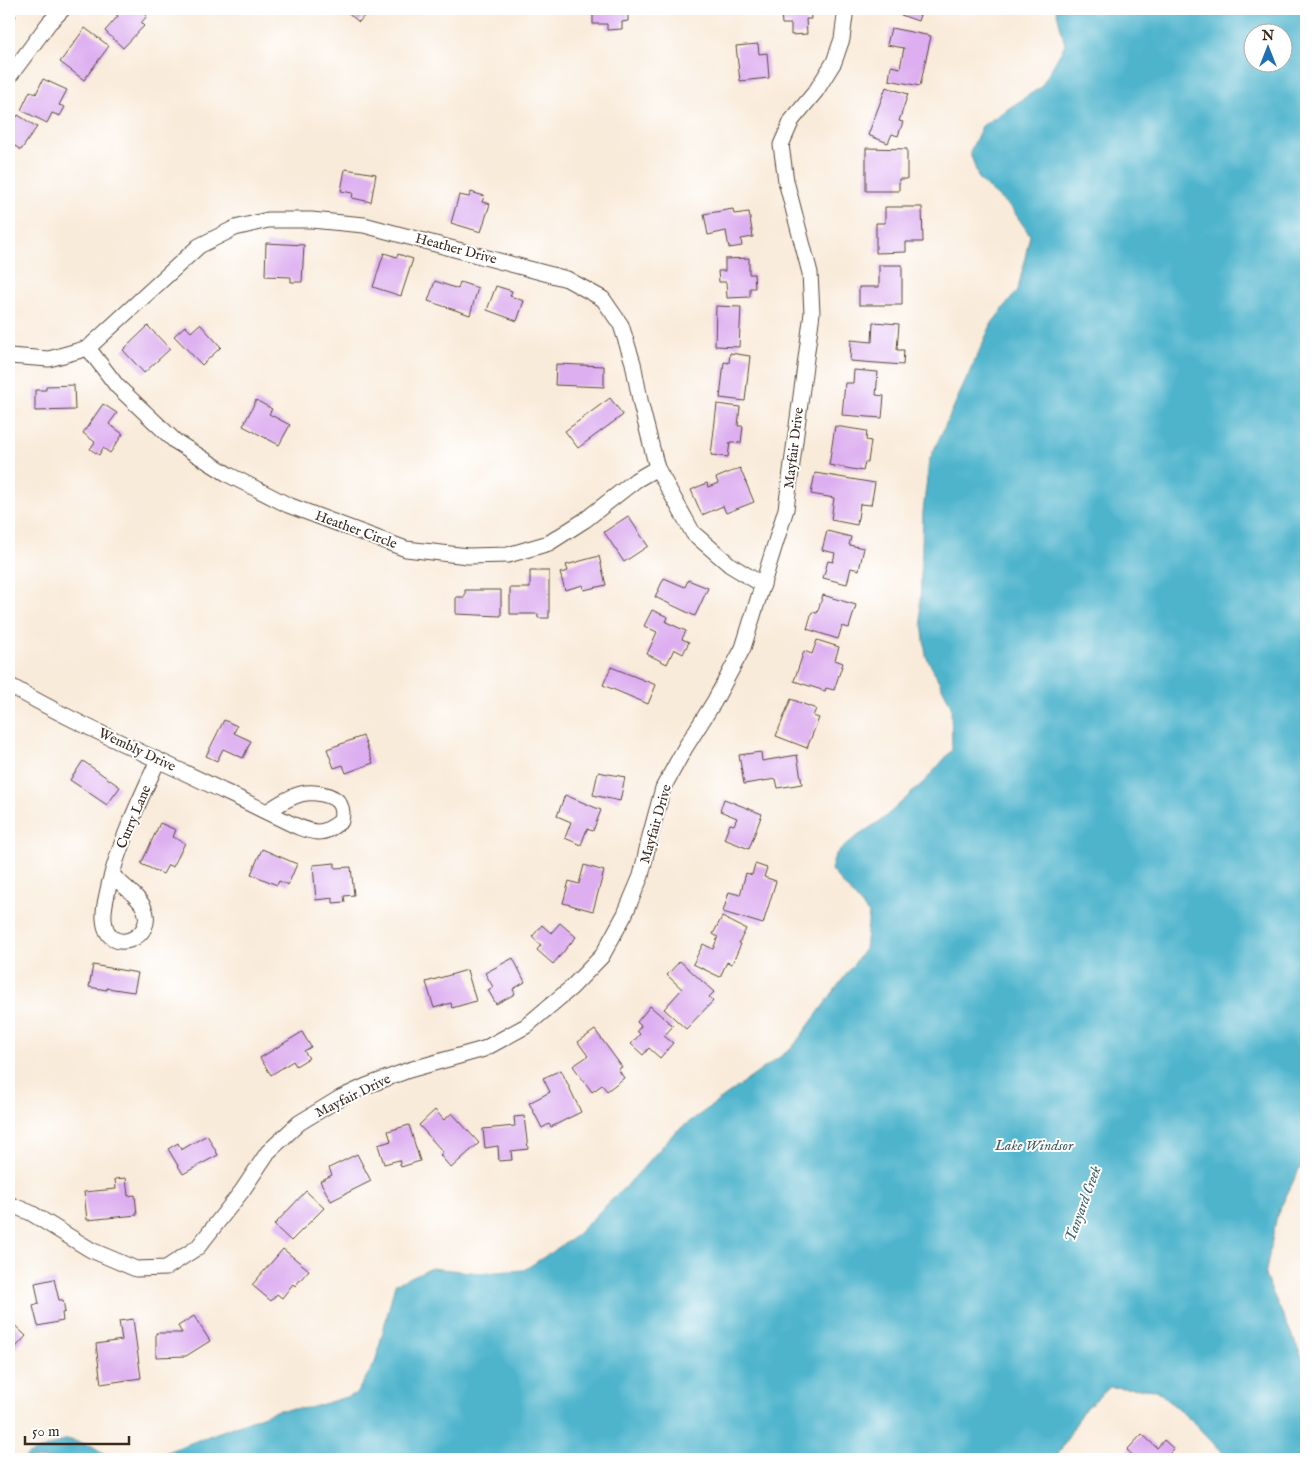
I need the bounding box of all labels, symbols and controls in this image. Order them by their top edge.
north arrow [1242,22,1292,72]
text: N [1261,27,1274,45]
street label: Heather Drive [413,229,499,269]
street label: Mayfair Drive [780,406,808,490]
street label: Heather Circle [312,507,400,553]
street label: Wembly Drive [95,724,179,776]
street label: Curry Lane [113,782,156,852]
street label: Mayfair Drive [636,782,676,866]
street label: Mayfair Drive [312,1070,394,1122]
water label: Lake Windsor [994,1136,1074,1155]
water label: Tanyard Creek [1060,1163,1106,1245]
scale bar [25,1413,129,1445]
text: 50 m [32,1422,60,1441]

